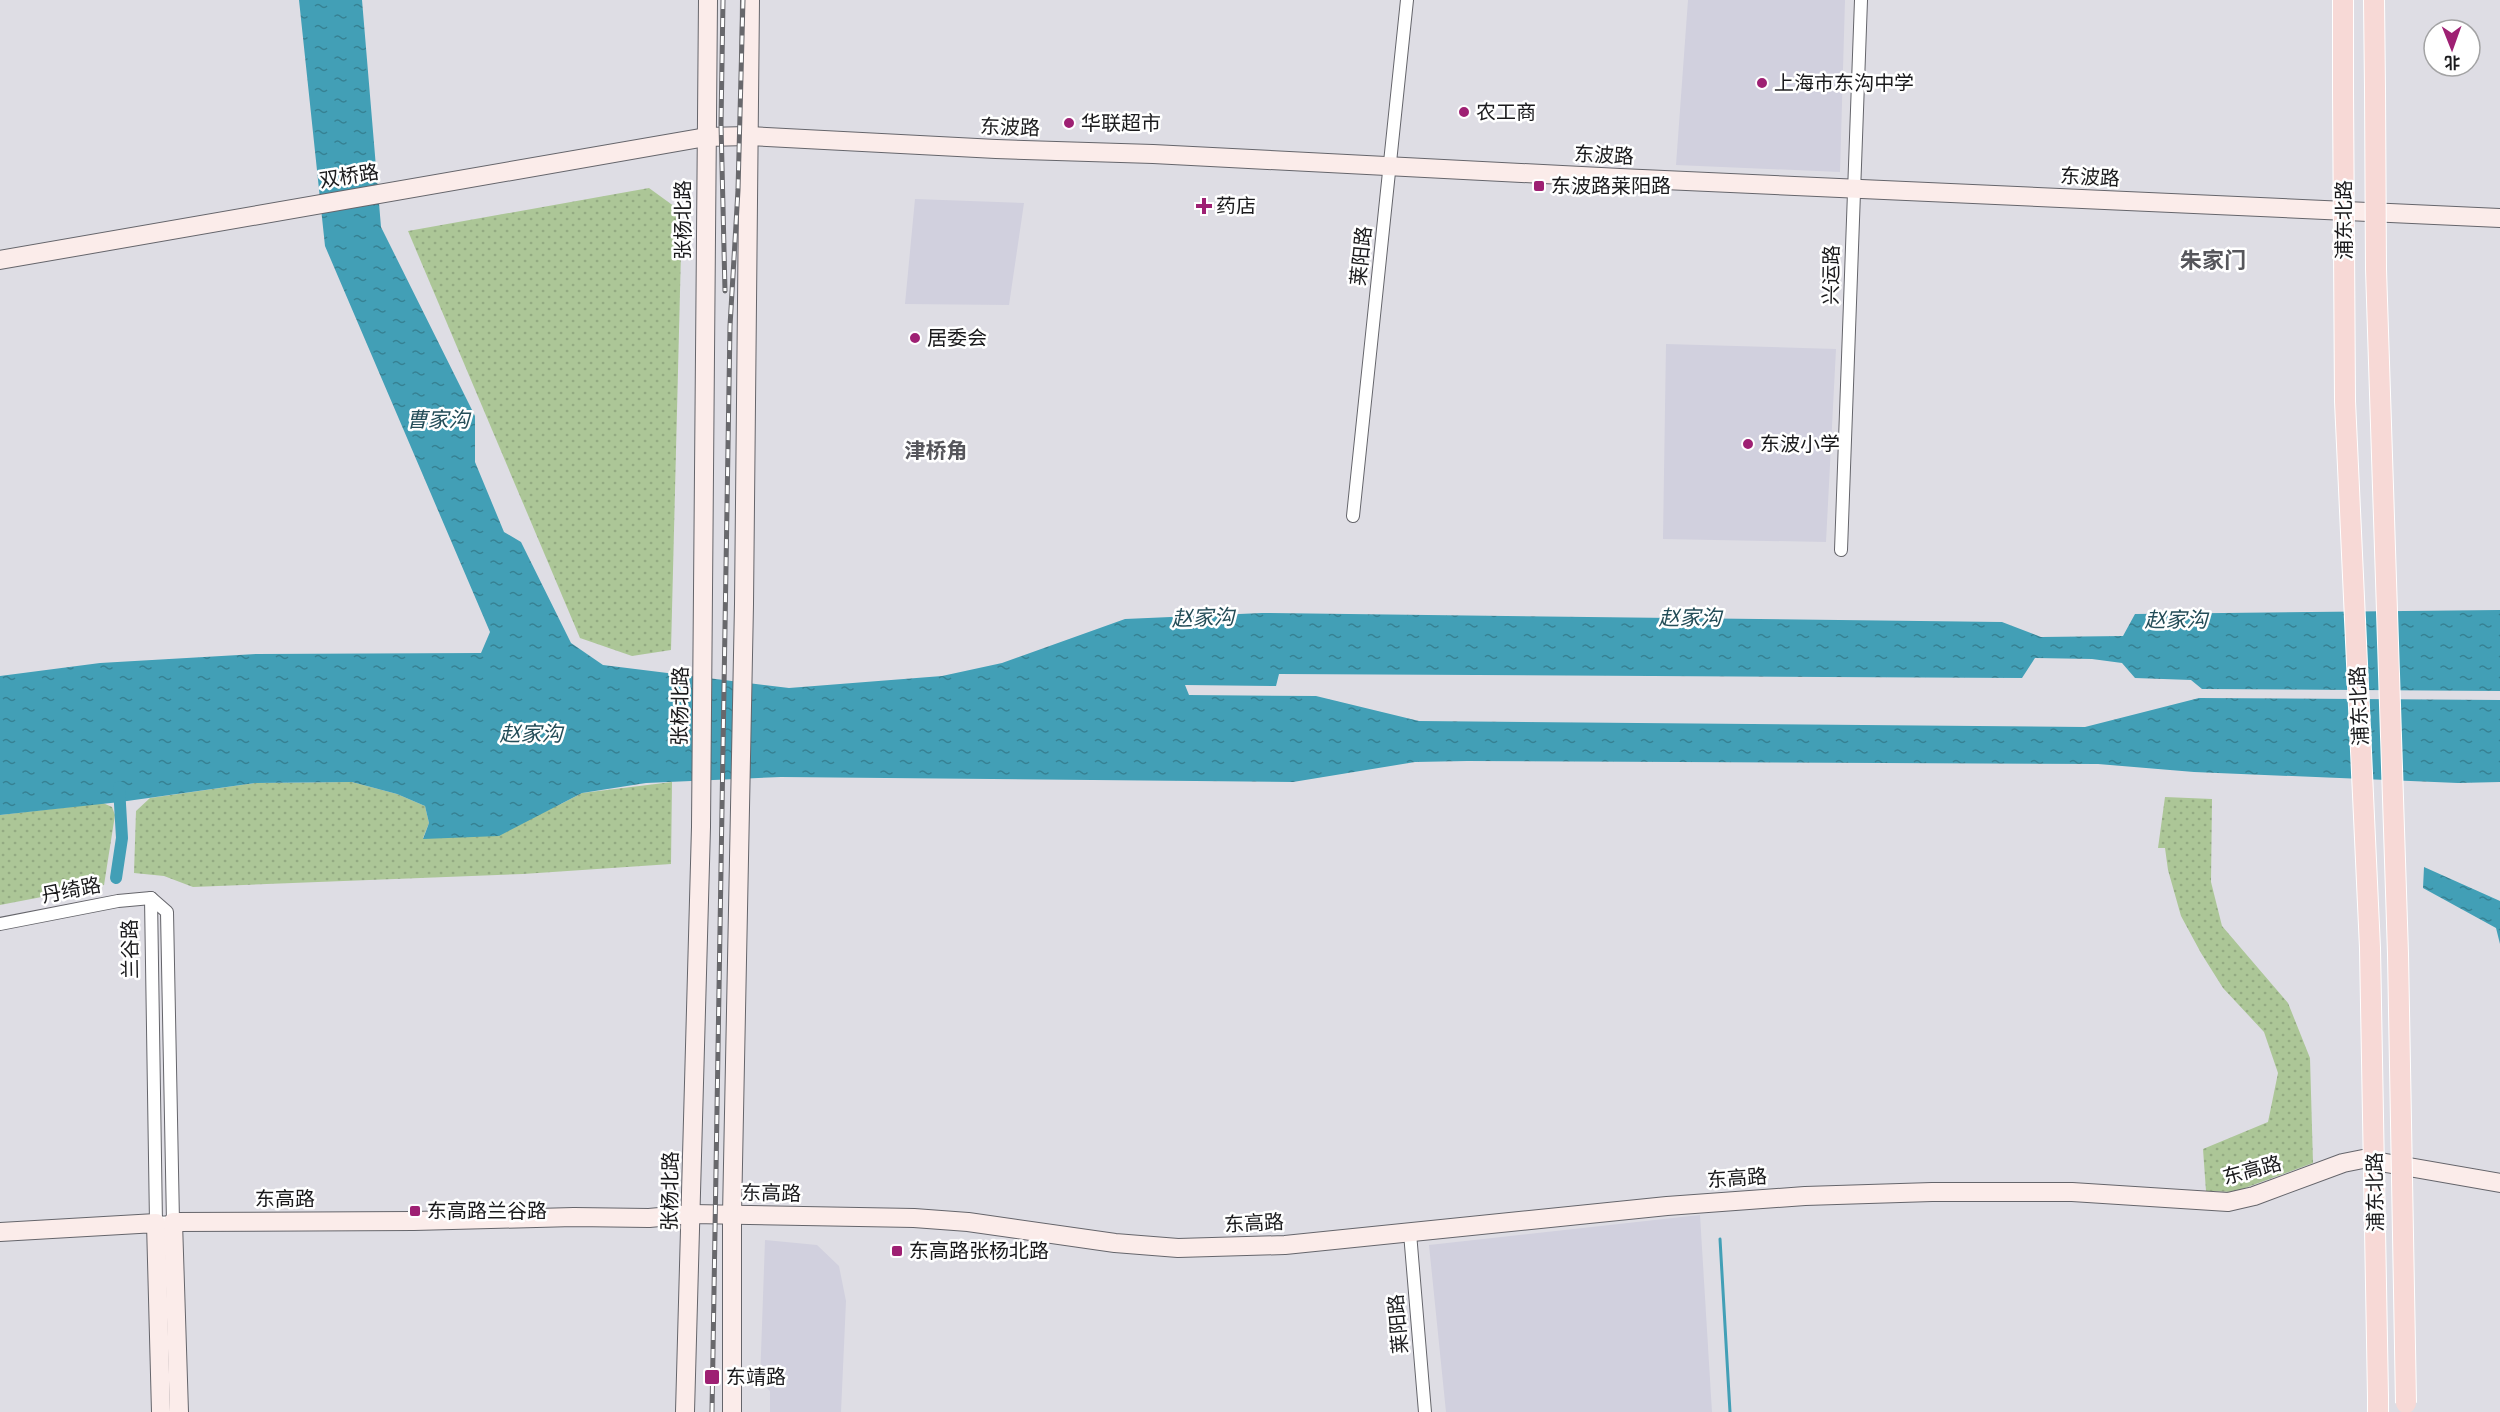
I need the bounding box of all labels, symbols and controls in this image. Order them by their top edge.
north arrow [2422,18,2482,78]
text: 北 [2444,52,2460,74]
place label: 上海市东沟中学 [1774,69,1914,96]
marker: 上海市东沟中学 [1755,76,1769,90]
place label: 农工商 [1476,98,1536,125]
marker: 农工商 [1457,105,1471,119]
place label: 华联超市 [1081,109,1161,136]
street label: 东波路 [980,112,1040,141]
marker: 华联超市 [1062,116,1076,130]
street label: 东波路 [1573,139,1635,170]
street label: 双桥路 [317,157,381,194]
street label: 东波路 [2059,161,2121,192]
place label: 东波路莱阳路 [1551,172,1671,199]
marker: 东波路莱阳路 [1532,179,1546,193]
street label: 张杨北路 [669,180,696,260]
street label: 浦东北路 [2330,180,2357,260]
place label: 药店 [1216,192,1256,219]
marker: 药店 [1197,199,1211,213]
street label: 莱阳路 [1344,225,1377,287]
street label: 兴运路 [1816,245,1845,305]
district label: 朱家门 [2180,245,2246,275]
place label: 居委会 [927,324,987,351]
marker: 居委会 [908,331,922,345]
water label: 曹家沟 [407,405,471,433]
place label: 东波小学 [1760,430,1840,457]
district label: 津桥角 [905,436,968,464]
marker: 东波小学 [1741,437,1755,451]
water label: 赵家沟 [1171,602,1237,632]
water label: 赵家沟 [1659,603,1723,631]
water label: 赵家沟 [2145,605,2209,633]
street label: 浦东北路 [2343,665,2374,747]
street label: 张杨北路 [665,666,694,746]
water label: 赵家沟 [500,719,564,747]
street label: 丹绮路 [39,871,103,908]
street label: 兰谷路 [115,919,144,979]
street label: 东高路 [2219,1149,2284,1190]
street label: 张杨北路 [655,1151,684,1231]
street label: 浦东北路 [2360,1152,2389,1232]
street label: 东高路 [1706,1162,1768,1193]
street label: 东高路 [741,1178,801,1207]
street label: 东高路 [255,1185,315,1212]
place label: 东高路兰谷路 [427,1197,547,1224]
marker: 东高路兰谷路 [408,1204,422,1218]
street label: 东高路 [1223,1207,1285,1238]
place label: 东高路张杨北路 [909,1237,1049,1264]
marker: 东高路张杨北路 [890,1244,904,1258]
street label: 莱阳路 [1381,1293,1414,1355]
place label: 东靖路 [726,1363,786,1390]
marker: 东靖路 [703,1368,721,1386]

